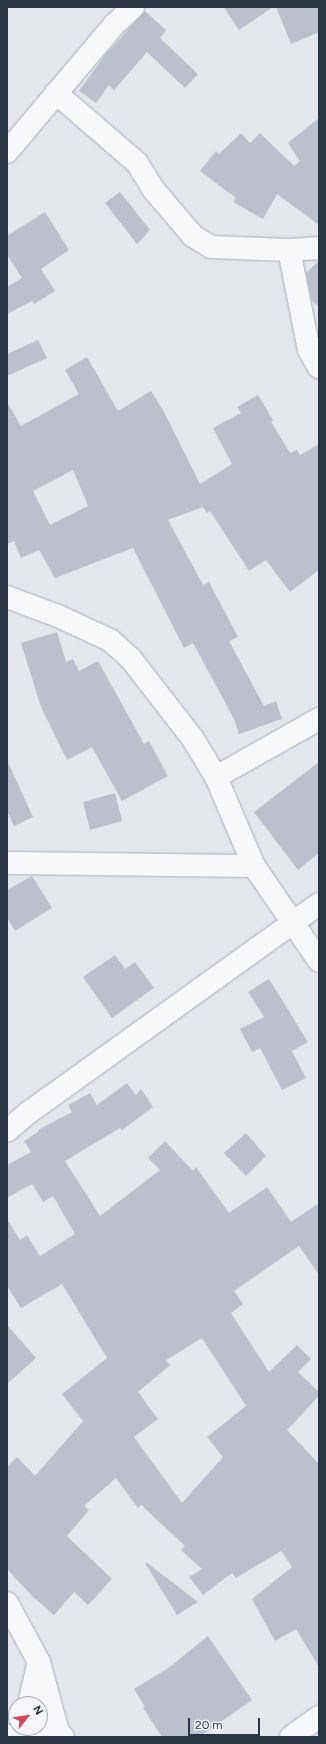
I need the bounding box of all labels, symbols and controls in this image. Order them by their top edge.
north arrow [8,1696,48,1736]
text: N [30,1703,46,1717]
scale bar [190,1710,262,1736]
text: 20 m [195,1718,223,1732]

